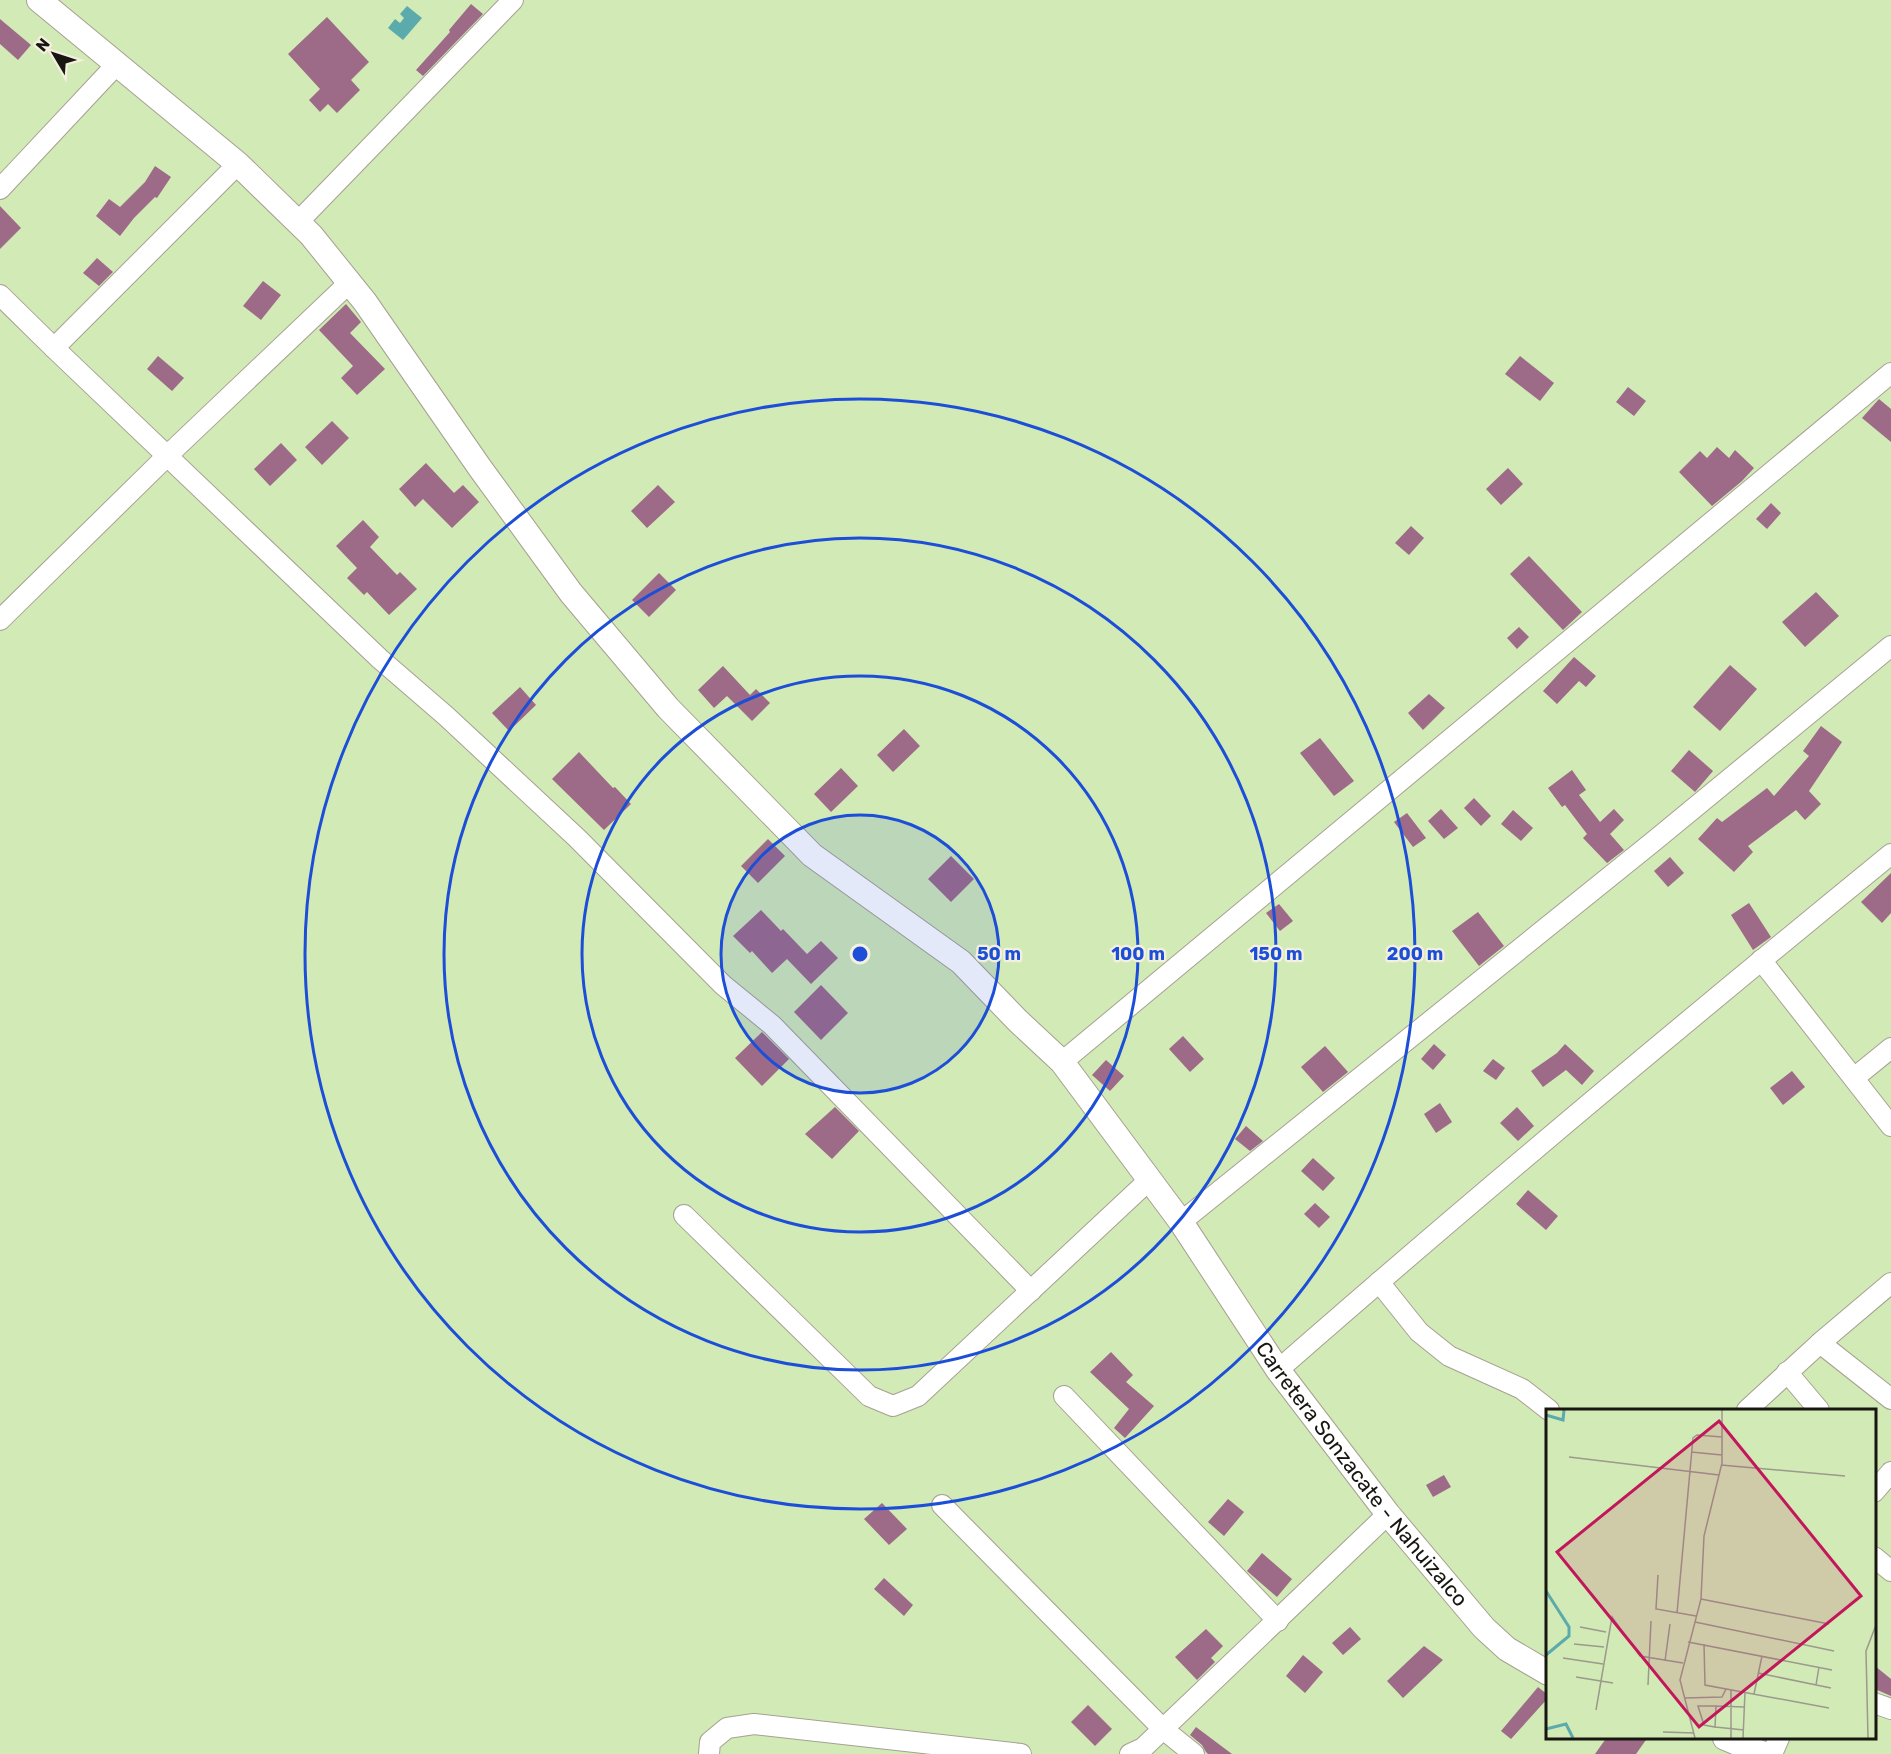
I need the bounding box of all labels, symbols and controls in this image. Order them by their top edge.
north arrow [24,24,84,84]
text: N [32,34,54,55]
text: 50 m [977,943,1021,965]
text: 100 m [1111,943,1165,965]
text: 150 m [1249,943,1303,965]
text: 200 m [1387,943,1443,965]
centre of rings [850,944,870,964]
street label: Carretera Sonzacate - Nahuizalco [1251,1337,1473,1611]
inset map [1546,1409,1876,1739]

